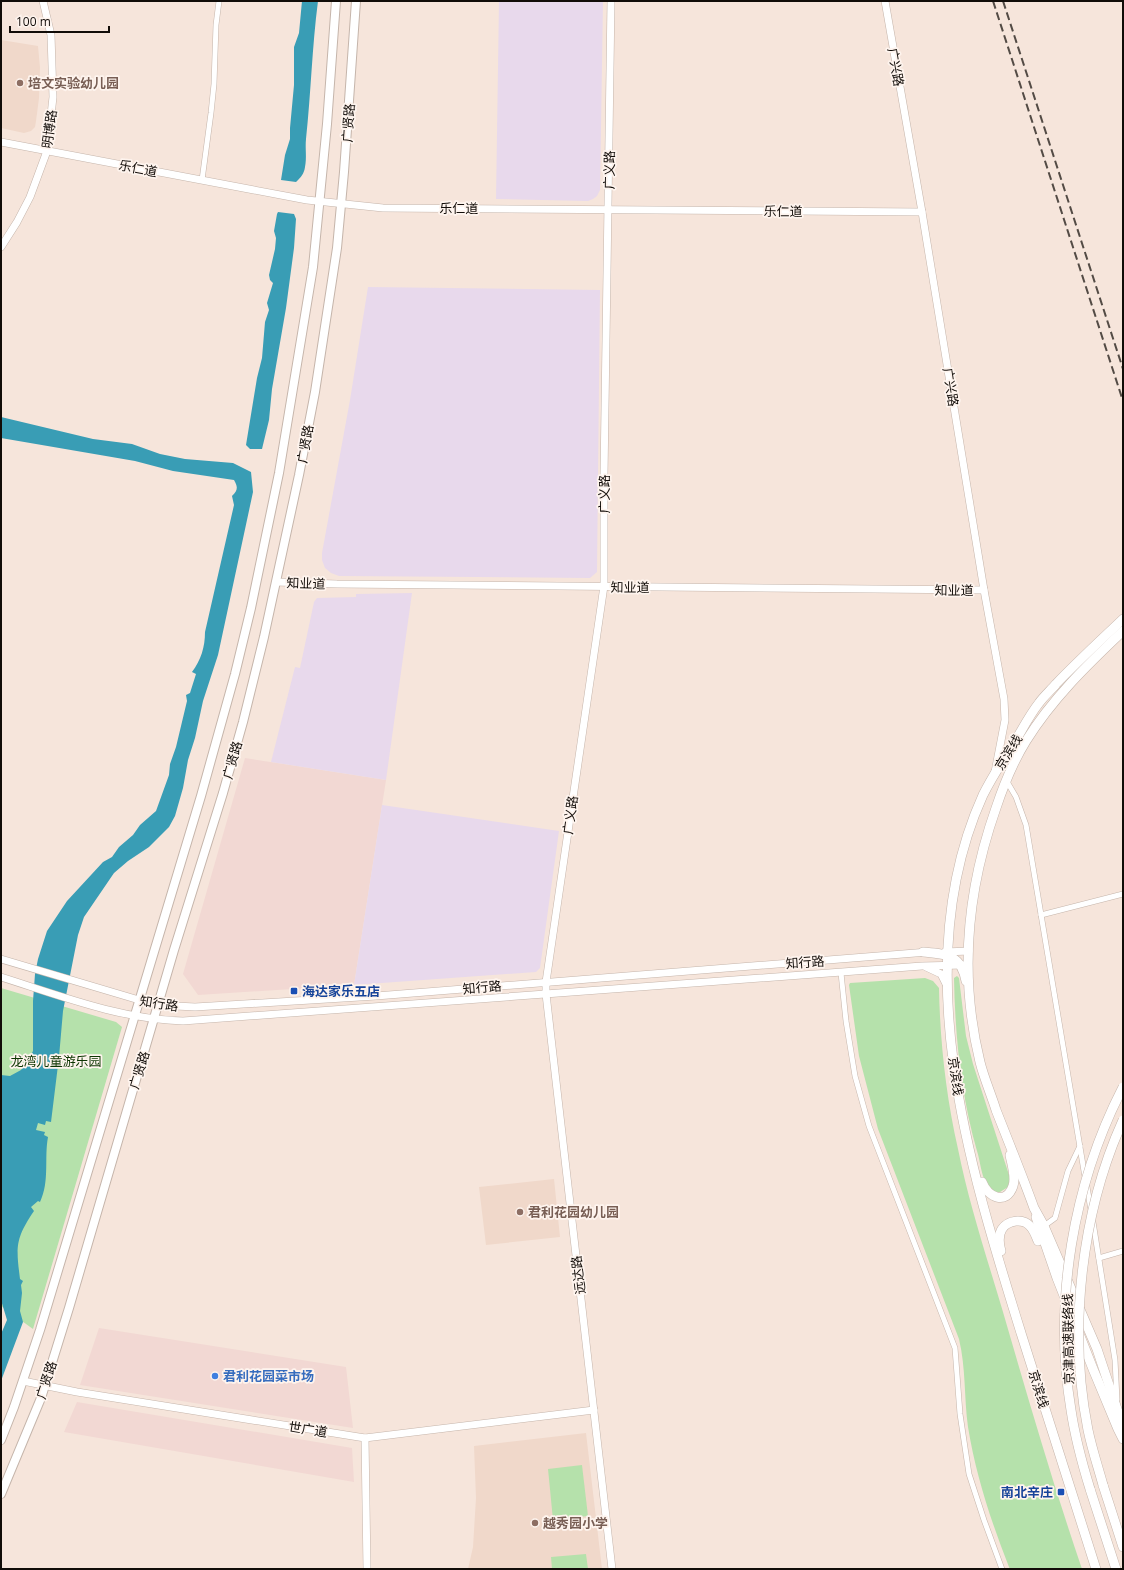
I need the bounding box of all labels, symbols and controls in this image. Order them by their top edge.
scale bar [10,8,109,34]
text: 100 m [16,13,51,30]
street label: 广兴路 [884,46,908,88]
place label: 培文实验幼儿园 [28,74,119,92]
marker: 培文实验幼儿园 [15,78,25,88]
street label: 广贤路 [338,103,358,143]
street label: 明博路 [37,108,61,150]
street label: 广义路 [600,150,618,190]
street label: 乐仁道 [117,155,159,181]
street label: 乐仁道 [439,199,479,217]
street label: 乐仁道 [763,202,803,220]
street label: 广兴路 [939,366,963,408]
street label: 广贤路 [293,423,317,465]
street label: 广义路 [595,474,613,514]
street label: 知业道 [286,573,326,593]
street label: 知业道 [610,578,650,596]
street label: 知业道 [934,581,974,599]
street label: 京滨线 [990,731,1026,773]
street label: 广贤路 [218,739,246,781]
street label: 广义路 [558,794,582,836]
street label: 知行路 [785,952,825,972]
street label: 知行路 [462,976,502,998]
place label: 海达家乐五店 [302,982,380,1000]
marker: 海达家乐五店 [289,986,299,996]
street label: 知行路 [138,991,180,1015]
street label: 广贤路 [125,1049,153,1091]
park label: 龙湾儿童游乐园 [10,1052,102,1070]
street label: 京滨线 [944,1055,968,1097]
place label: 君利花园幼儿园 [528,1203,619,1221]
marker: 君利花园幼儿园 [515,1207,525,1217]
street label: 远达路 [567,1255,589,1295]
street label: 京津高速联络线 [1058,1293,1078,1385]
street label: 广贤路 [31,1359,61,1401]
place label: 君利花园菜市场 [223,1367,314,1385]
street label: 京滨线 [1025,1368,1053,1410]
marker: 君利花园菜市场 [210,1371,220,1381]
street label: 世广道 [287,1417,329,1441]
place label: 南北辛庄 [1001,1483,1053,1501]
marker: 南北辛庄 [1056,1487,1066,1497]
place label: 越秀园小学 [543,1514,608,1532]
marker: 越秀园小学 [530,1518,540,1528]

